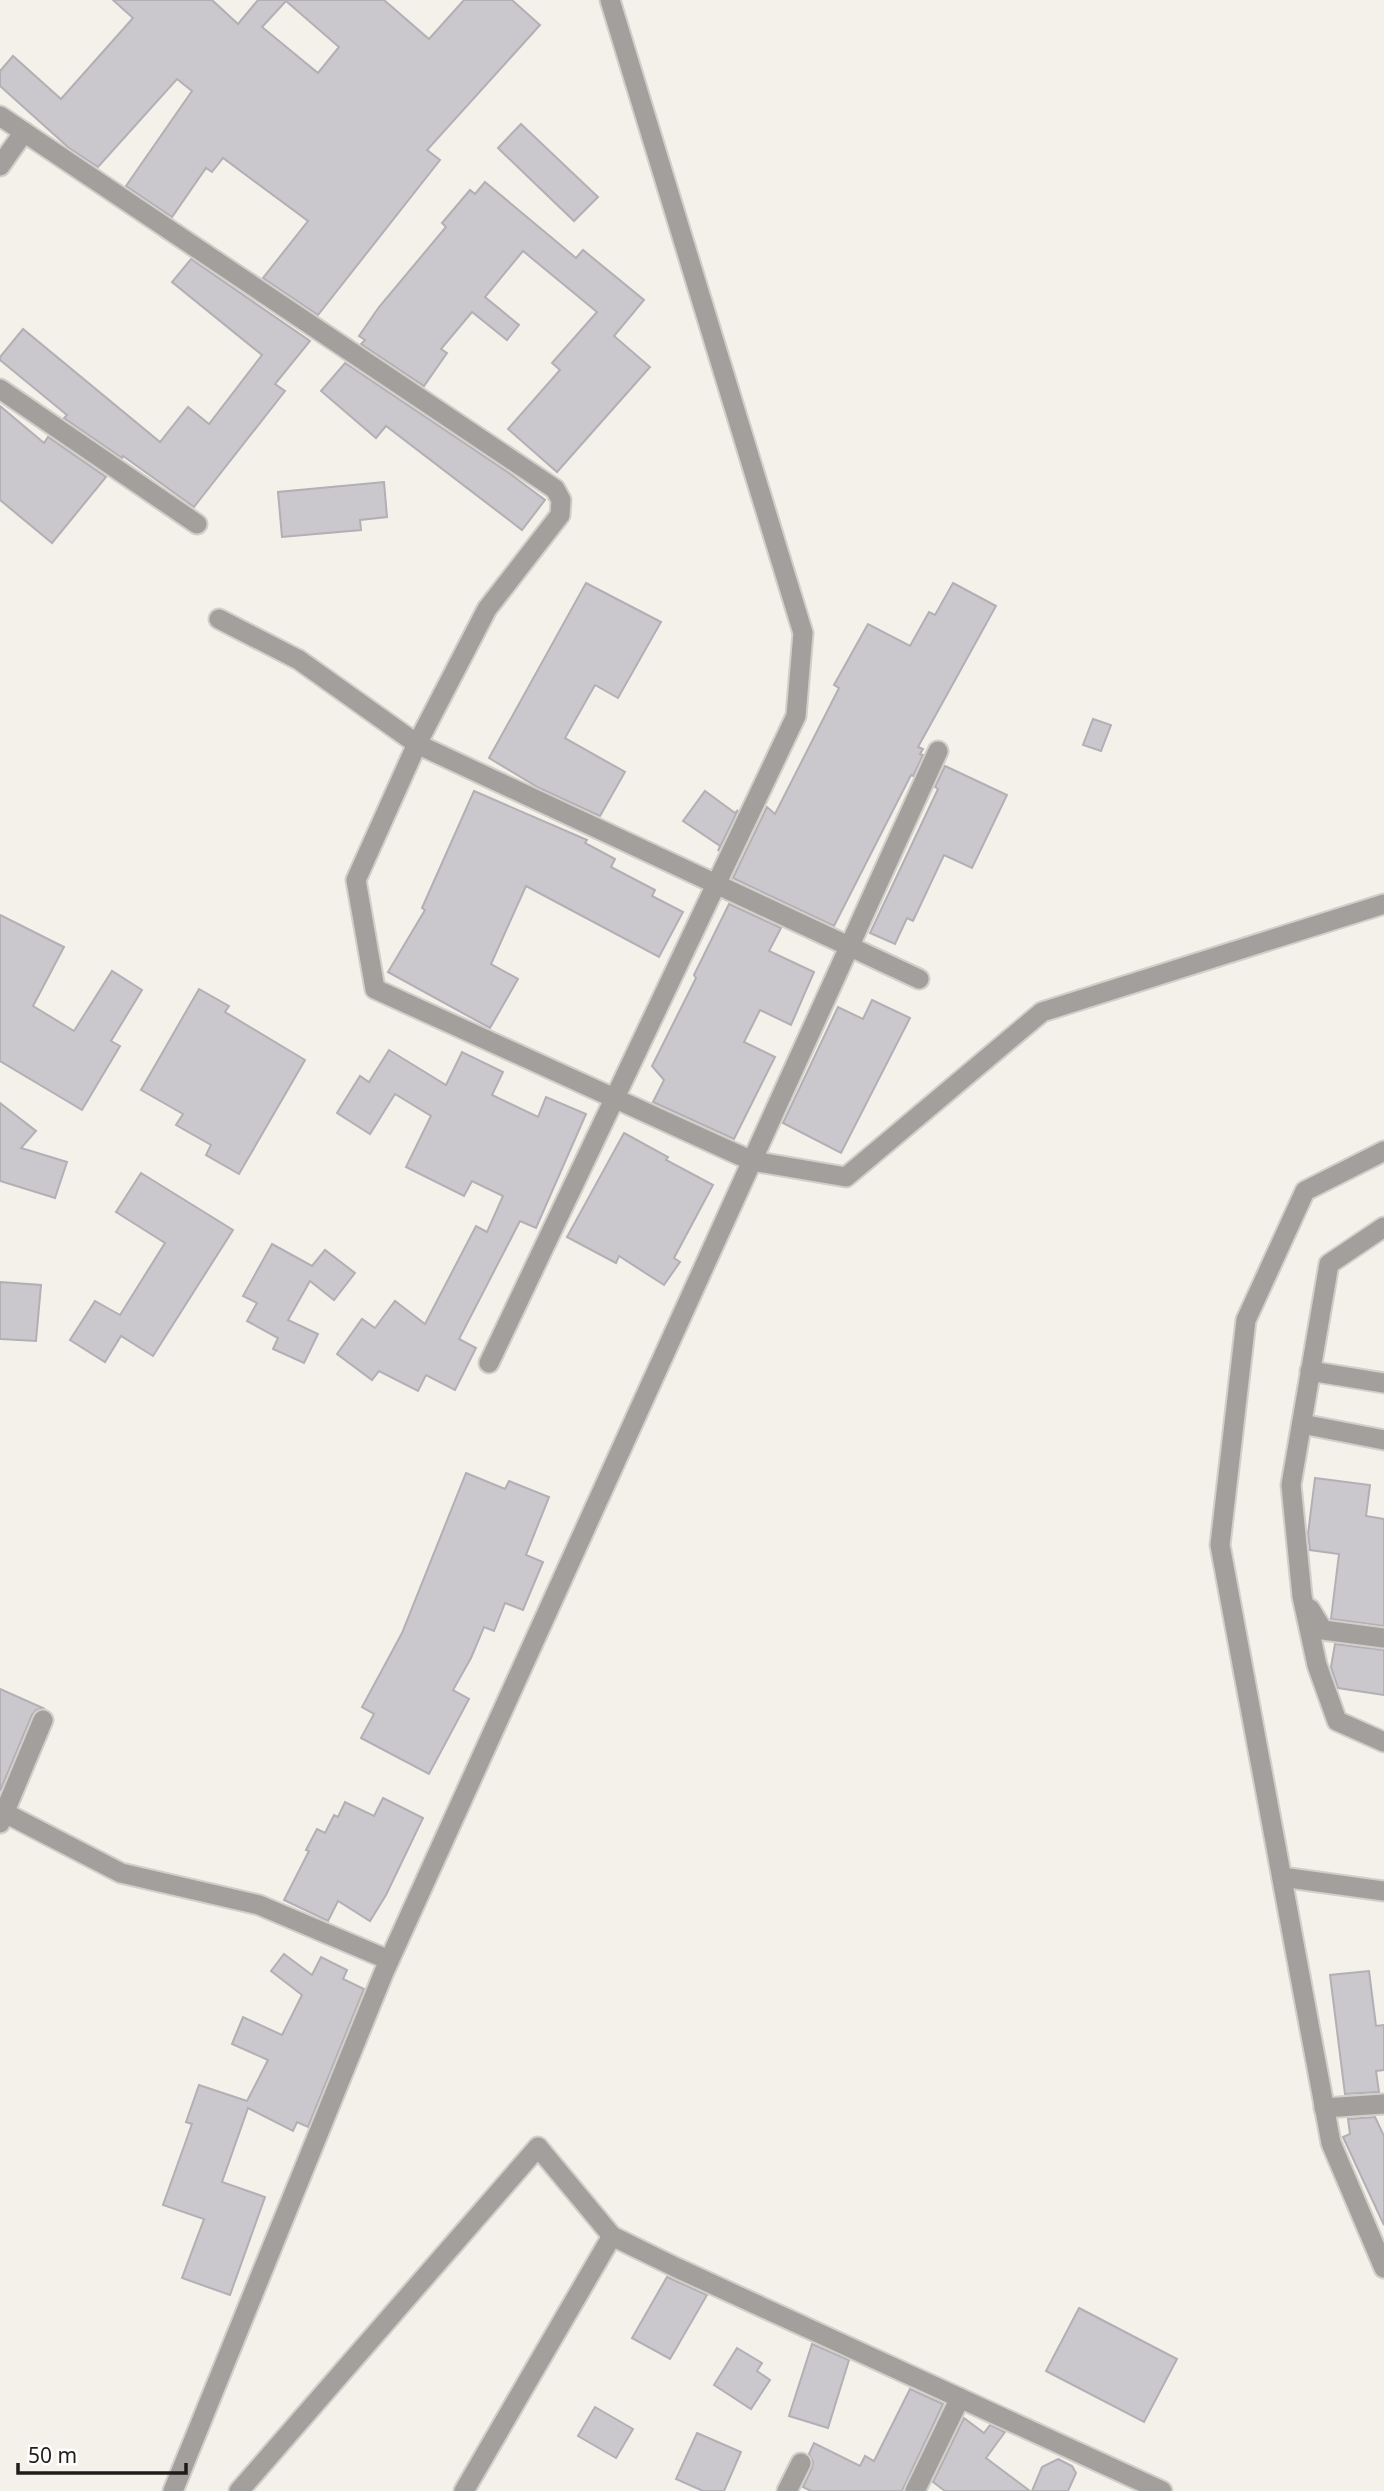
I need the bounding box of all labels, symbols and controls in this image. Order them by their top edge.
scale bar [18,2432,186,2476]
text: 50 m [28,2441,77,2469]

